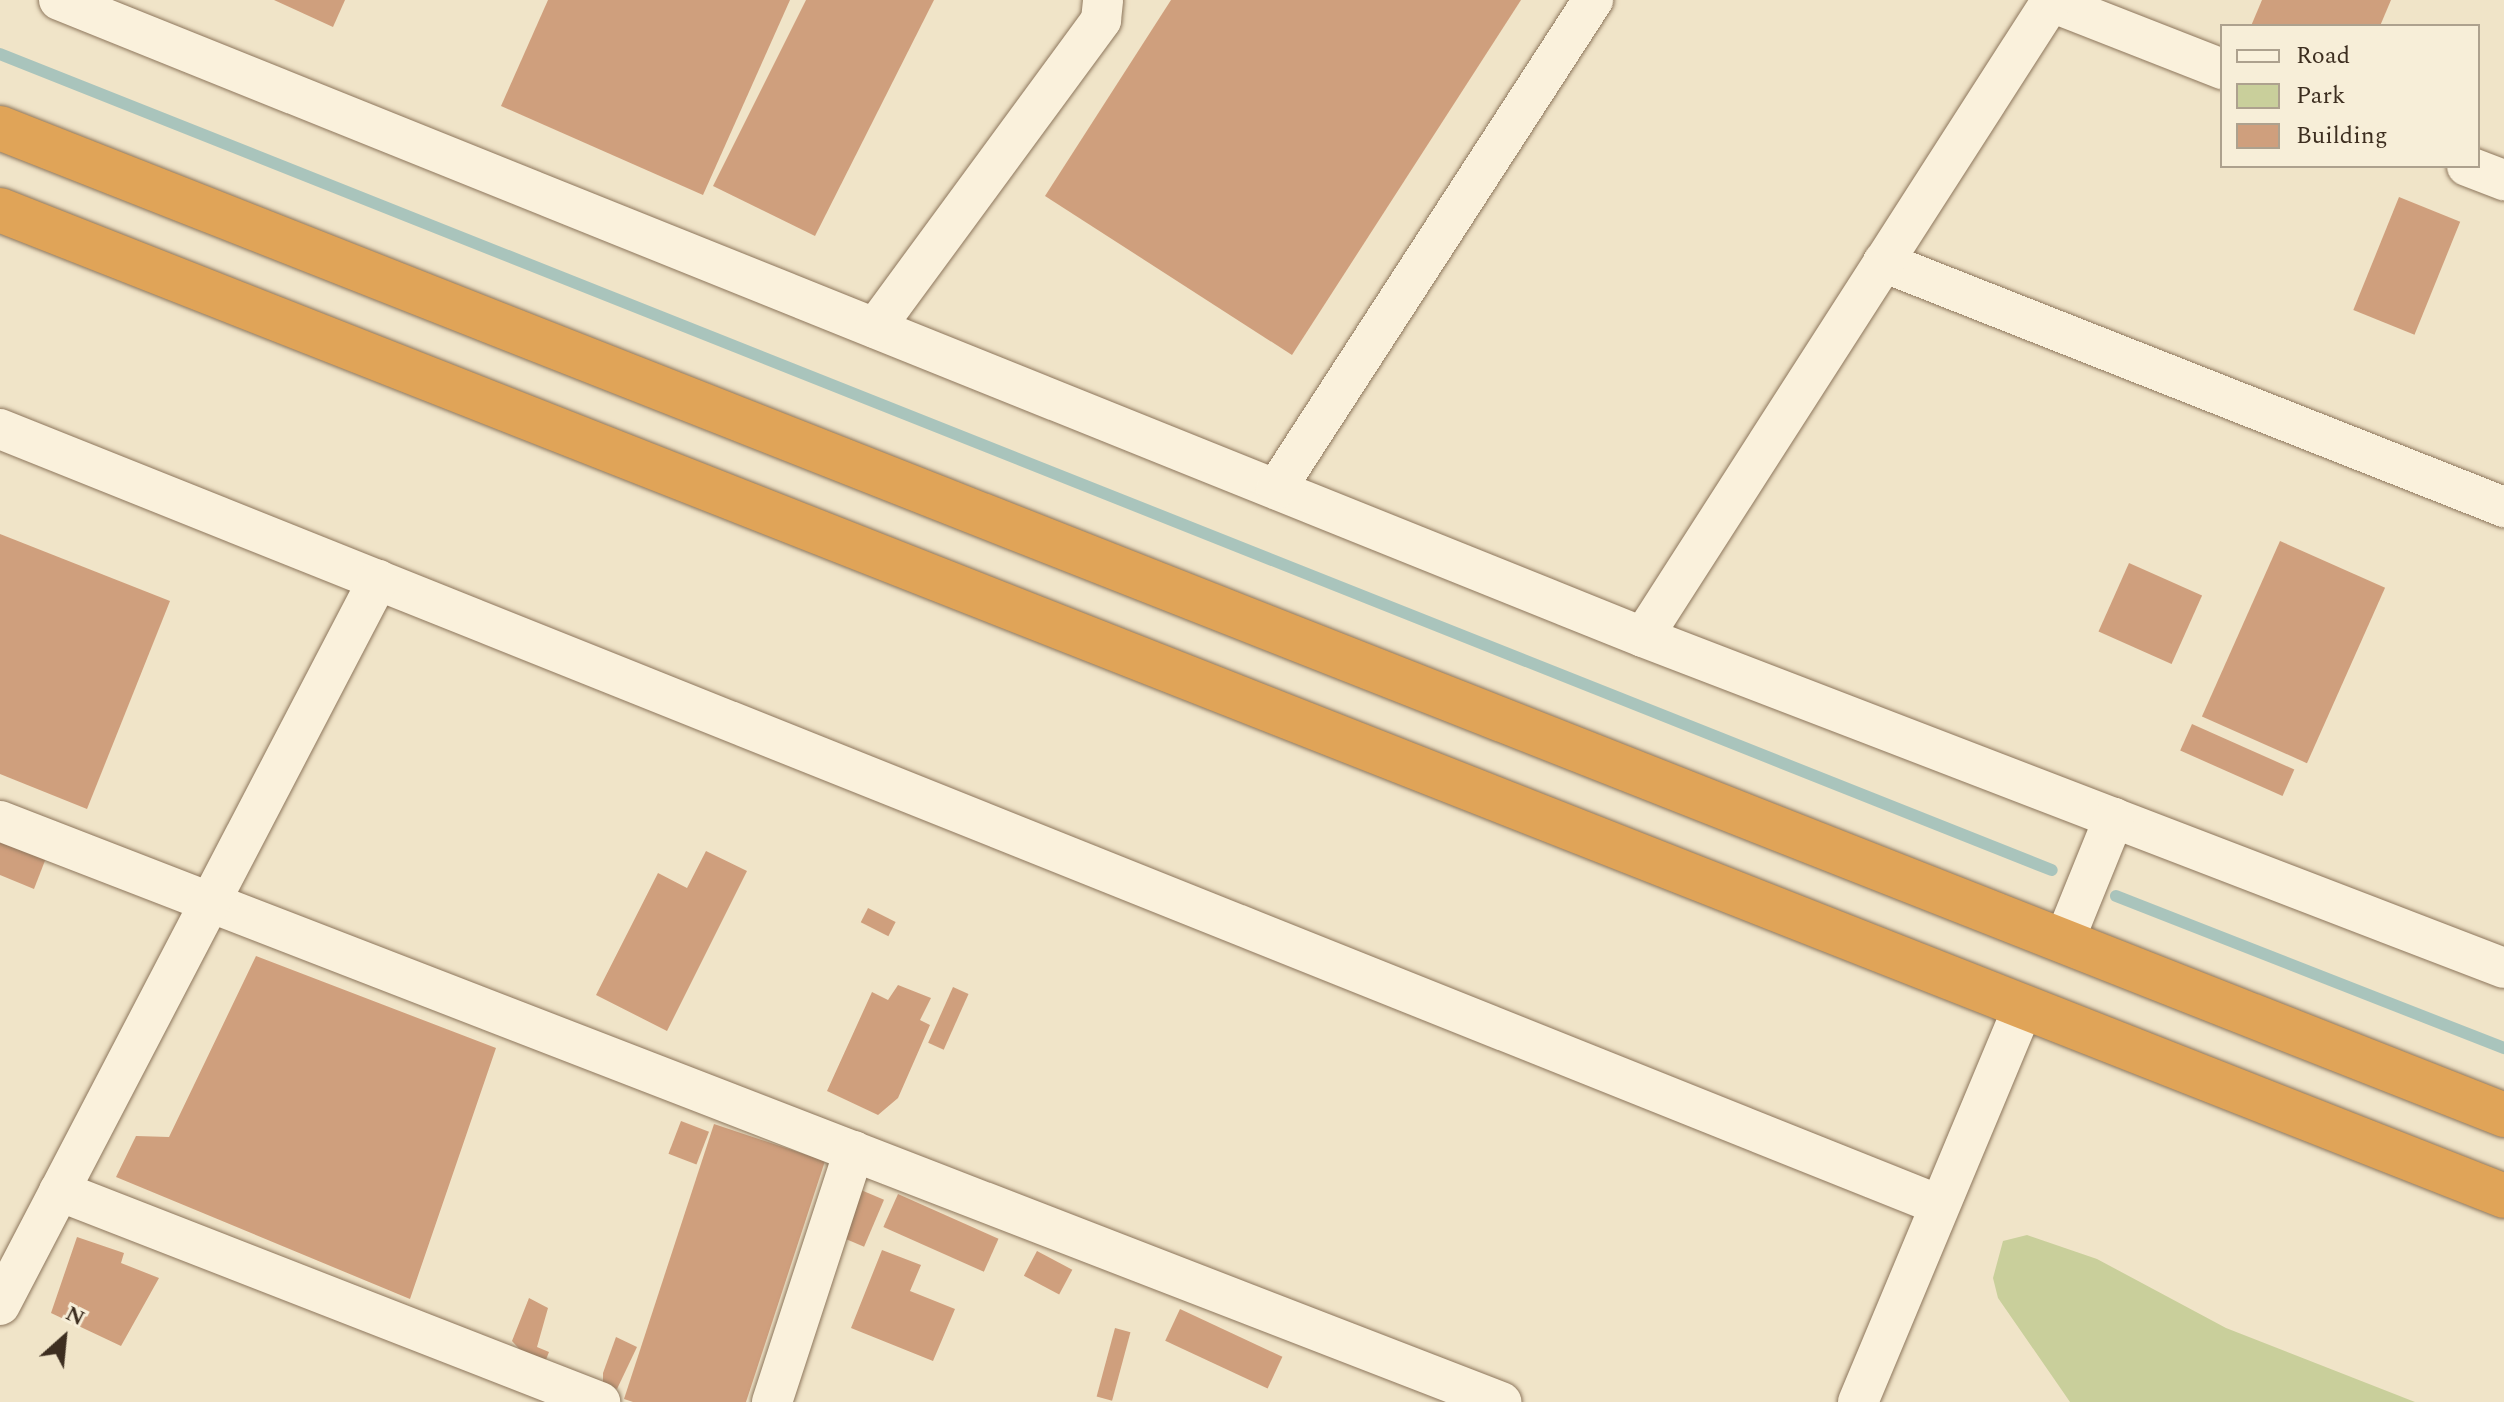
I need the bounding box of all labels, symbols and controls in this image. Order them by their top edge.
legend [2220,24,2480,168]
text: Road [2296,38,2350,74]
text: Park [2296,78,2346,114]
text: Building [2296,118,2388,154]
text: N [60,1297,91,1335]
north arrow [24,1298,104,1378]

